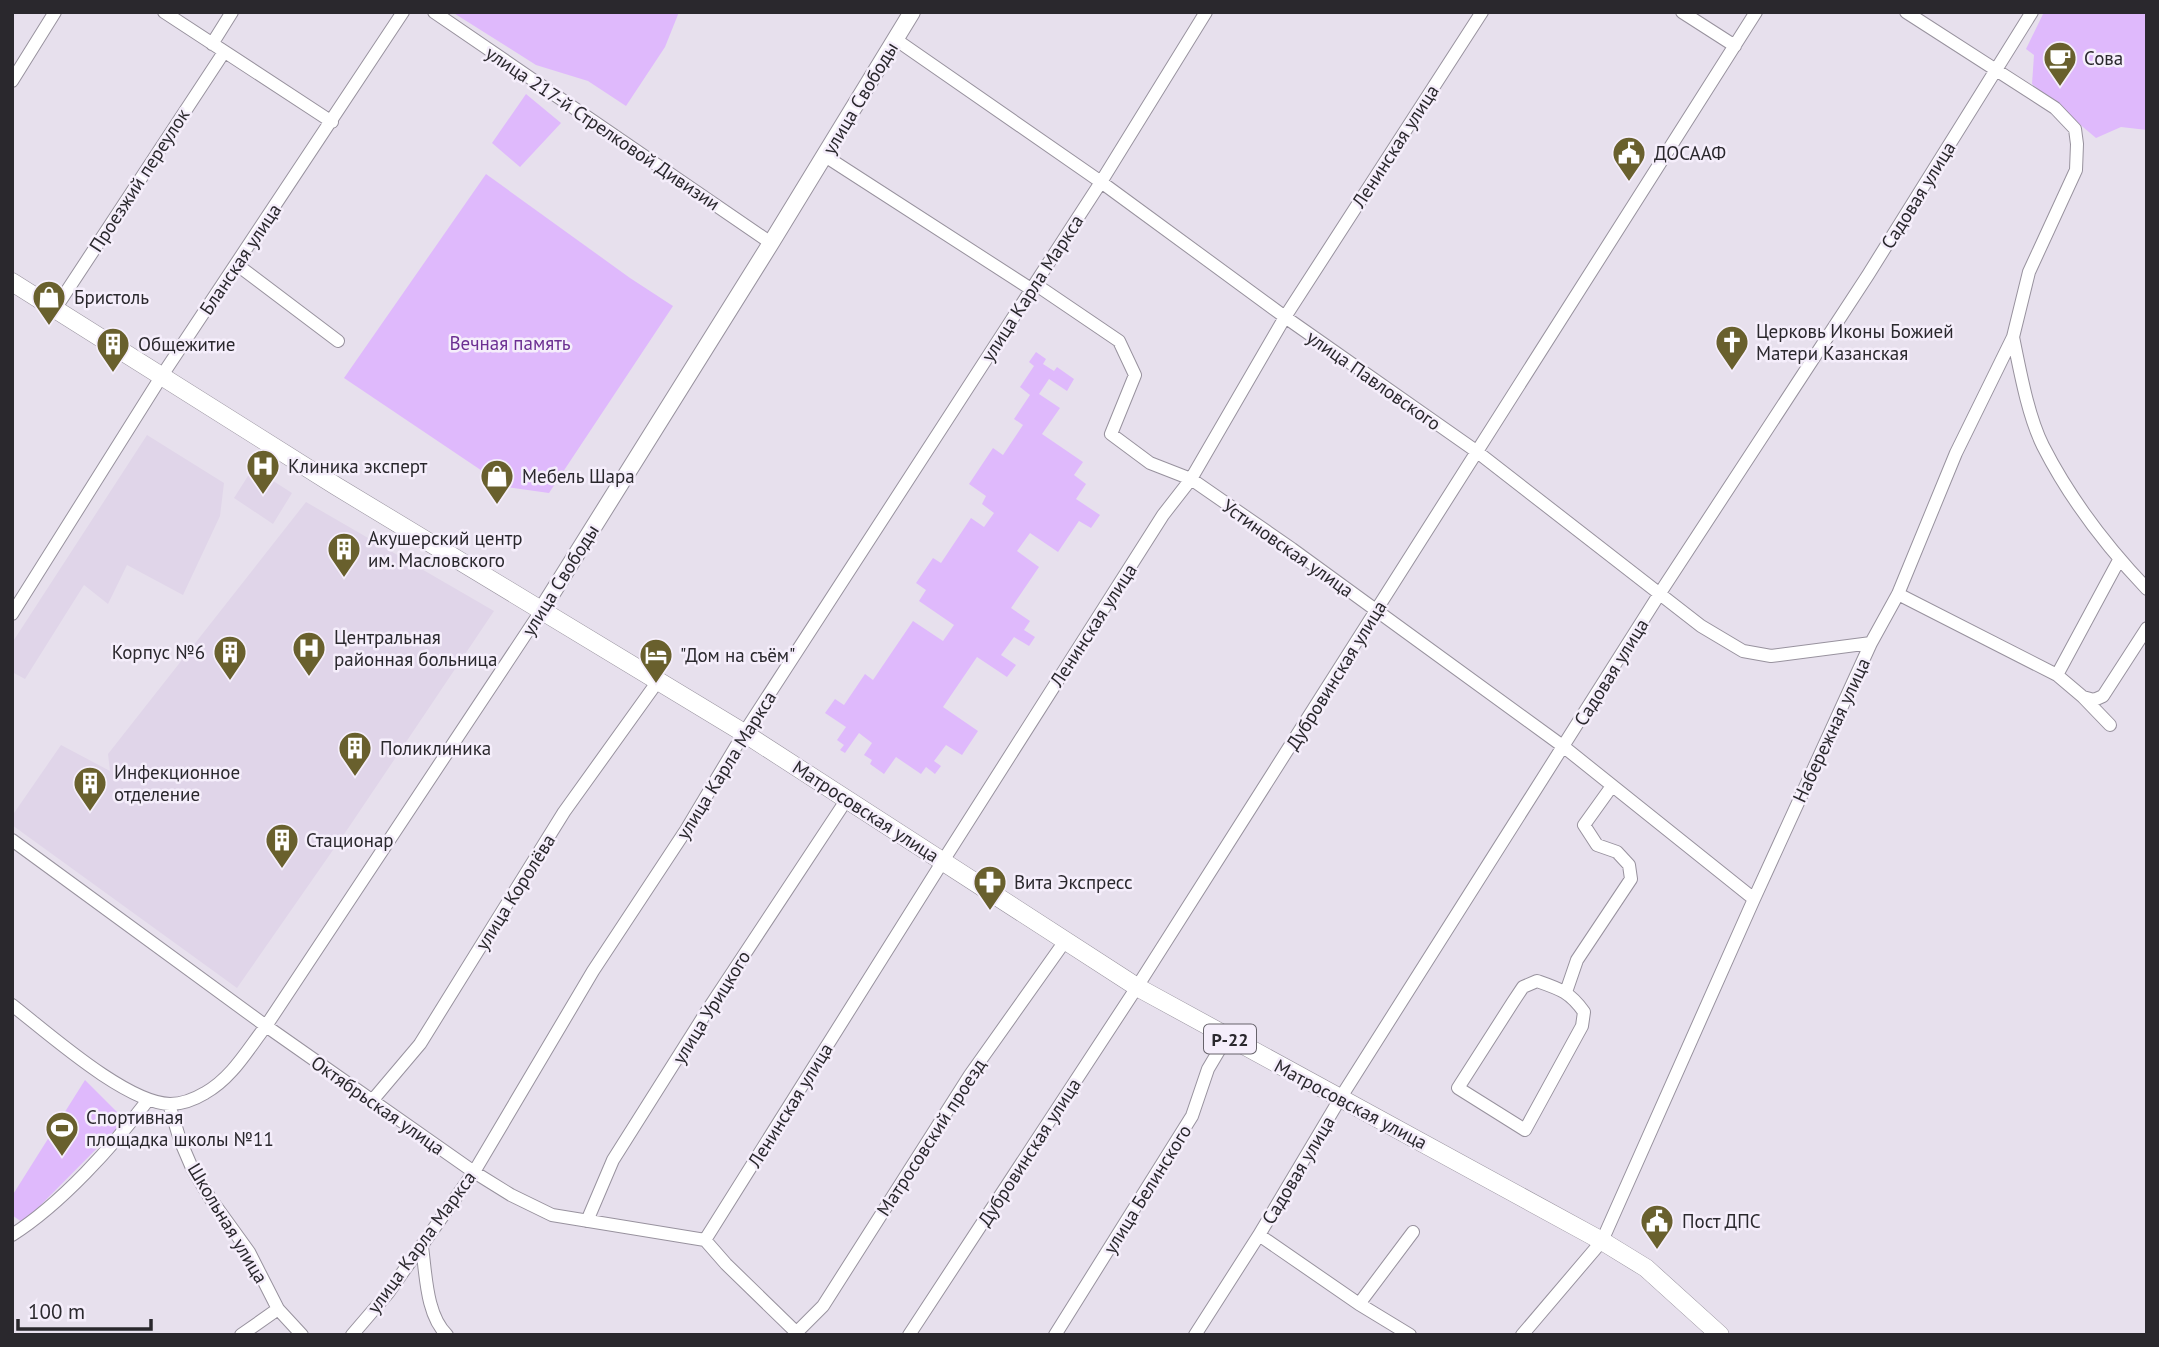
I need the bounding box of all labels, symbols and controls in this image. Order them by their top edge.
street label: улица Свободы [817,37,903,159]
cafe icon: Сова [2041,39,2079,88]
street label: улица 217-й Стрелковой Дивизии [481,40,725,216]
place label: Сова [2084,46,2123,70]
street label: Ленинская улица [1346,80,1444,213]
street label: Проезжий переулок [84,104,194,256]
public building icon: ДОСААФ [1610,134,1648,183]
street label: Садовая улица [1875,137,1961,253]
place label: ДОСААФ [1654,141,1726,165]
street label: Бланская улица [194,199,286,319]
street label: улица Карла Маркса [976,210,1088,366]
shop icon: Бристоль [30,278,68,327]
place label: Бристоль [74,285,149,309]
place label: Церковь Иконы Божией Матери Казанская [1756,319,1954,365]
church icon: Церковь Иконы Божией Матери Казанская [1713,323,1751,372]
building icon: Общежитие [94,325,132,374]
street label: улица Павловского [1302,325,1446,435]
park label: Вечная память [449,331,571,355]
place label: Общежитие [138,332,236,356]
hospital icon: Клиника эксперт [244,447,282,496]
place label: Клиника эксперт [288,454,428,478]
shop icon: Мебель Шара [478,457,516,506]
place label: Мебель Шара [522,464,635,488]
street label: Устиновская улица [1218,494,1358,602]
street label: улица Свободы [516,520,604,640]
place label: Акушерский центр им. Масловского [368,526,523,572]
building icon: Акушерский центр им. Масловского [325,530,363,579]
street label: Ленинская улица [1044,559,1142,692]
street label: Дубровинская улица [1280,596,1392,754]
street label: Садовая улица [1568,614,1654,730]
place label: Центральная районная больница [334,625,497,671]
hospital icon: Центральная районная больница [290,629,328,678]
building icon: Корпус №6 [211,633,249,682]
hotel icon: "Дом на съём" [637,636,675,685]
place label: Корпус №6 [112,640,205,664]
place label: "Дом на съём" [680,643,795,667]
street label: Набережная улица [1787,654,1875,806]
street label: улица Карла Маркса [671,686,781,844]
building icon: Поликлиника [336,729,374,778]
place label: Поликлиника [380,736,491,760]
street label: Матросовская улица [788,755,944,867]
place label: Инфекционное отделение [114,760,240,806]
building icon: Инфекционное отделение [71,764,109,813]
building icon: Стационар [263,821,301,870]
place label: Стационар [306,828,394,852]
street label: улица Королёва [470,829,560,955]
pharmacy icon: Вита Экспресс [971,863,1009,912]
place label: Вита Экспресс [1014,870,1133,894]
street label: улица Урицкого [667,946,755,1068]
road number: Р-22 [1204,1024,1256,1054]
street label: Ленинская улица [742,1038,838,1172]
street label: Октябрьская улица [307,1050,449,1160]
street label: Матросовский проезд [871,1054,991,1220]
street label: Матросовская улица [1270,1054,1432,1154]
street label: Дубровинская улица [972,1074,1086,1230]
place label: Спортивная площадка школы №11 [86,1105,274,1151]
sports icon: Спортивная площадка школы №11 [43,1109,81,1158]
street label: Садовая улица [1256,1111,1340,1229]
street label: улица Белинского [1098,1120,1196,1258]
street label: Школьная улица [183,1158,273,1288]
street label: улица Карла Маркса [361,1166,481,1318]
public building icon: Пост ДПС [1638,1202,1676,1251]
place label: Пост ДПС [1682,1209,1761,1233]
scale bar [18,1288,150,1332]
text: 100 m [28,1298,85,1325]

